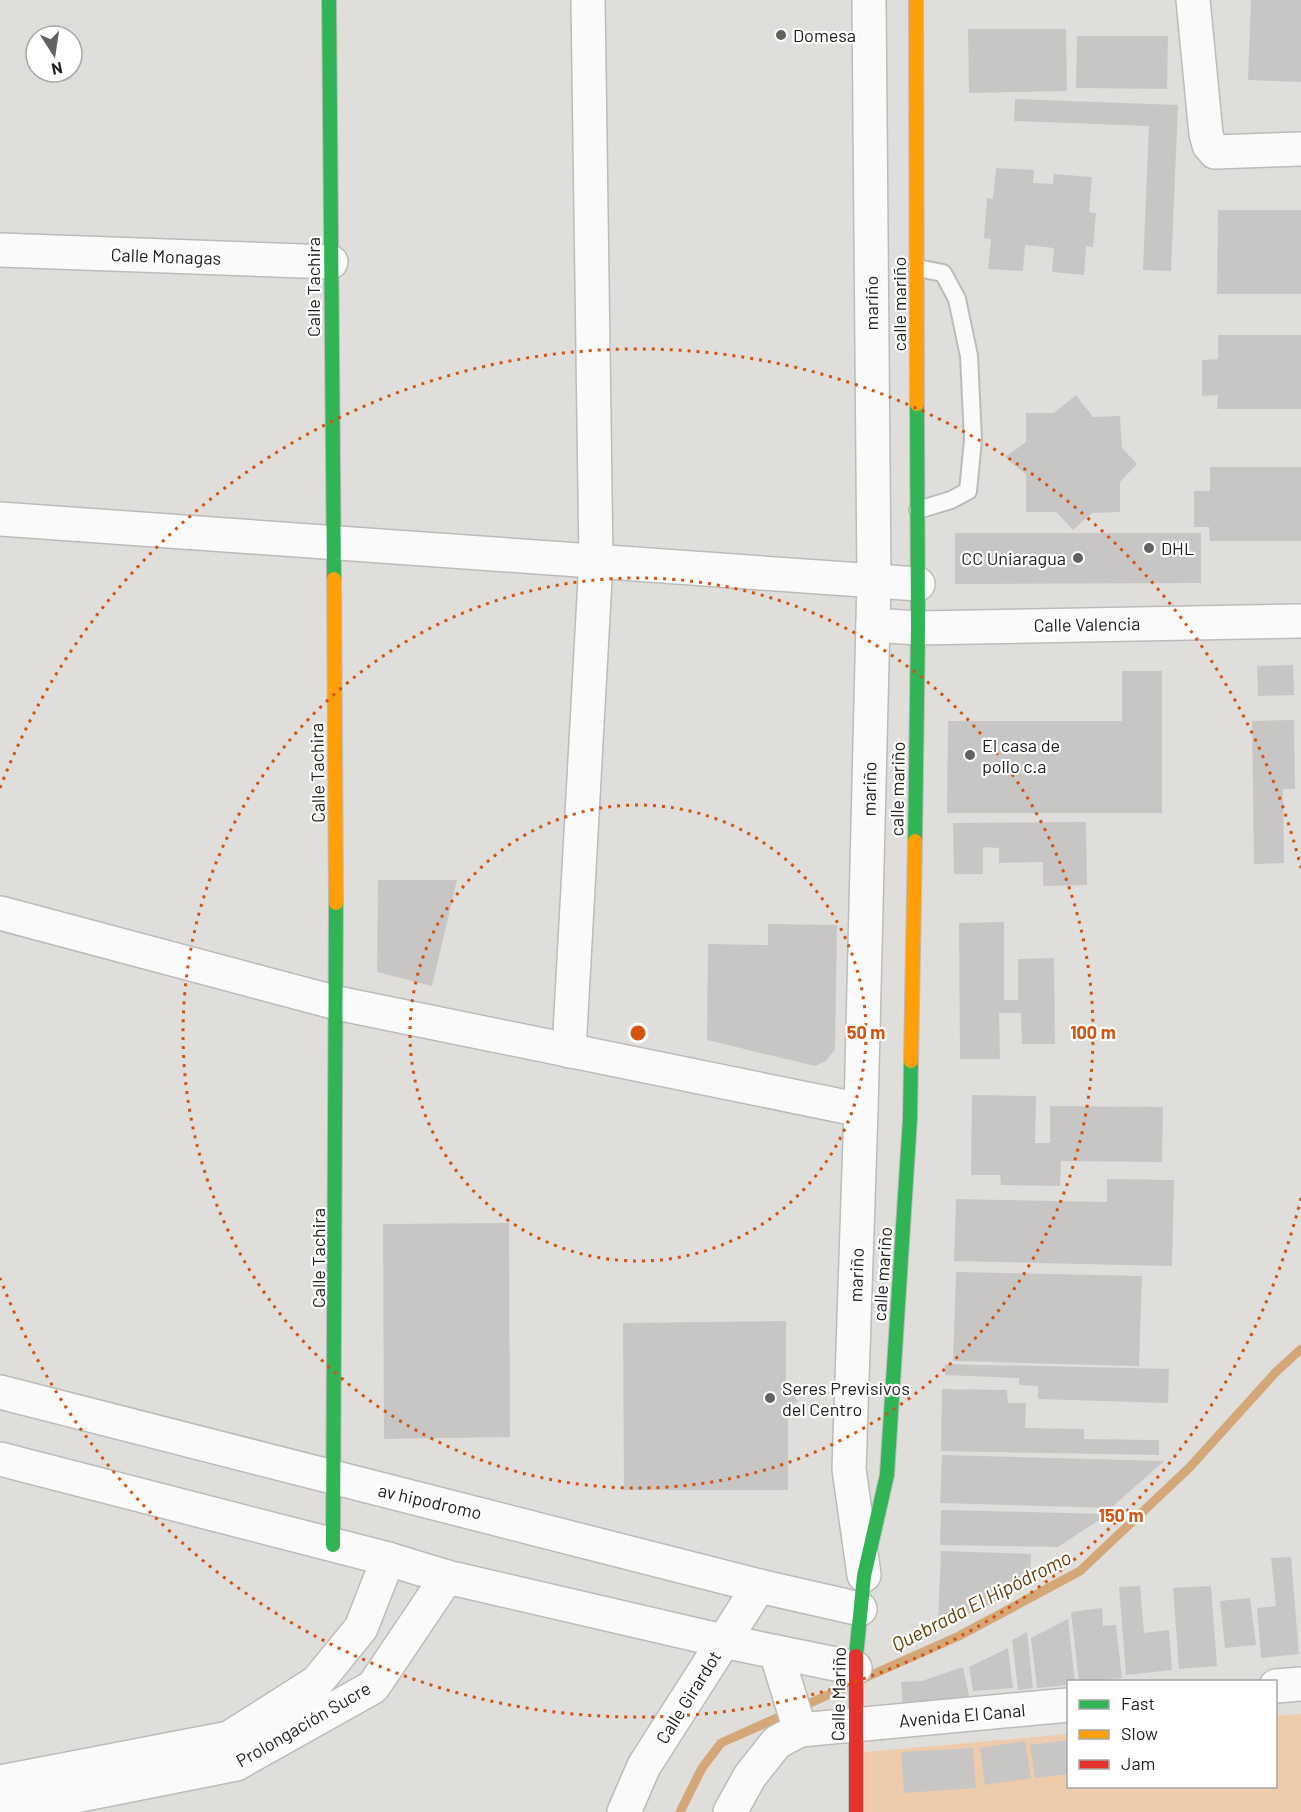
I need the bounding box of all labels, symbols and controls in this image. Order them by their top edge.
north arrow [24,24,84,84]
place label: Domesa [793,24,856,46]
marker: Domesa [774,28,788,42]
text: N [50,59,64,80]
street label: Calle Tachira [302,237,324,337]
street label: Calle Monagas [110,243,222,269]
street label: calle mariño [888,257,910,351]
street label: mariño [860,276,882,330]
place label: DHL [1161,537,1194,559]
marker: DHL [1142,541,1156,555]
place label: CC Uniaragua [961,547,1066,569]
marker: CC Uniaragua [1071,551,1085,565]
street label: Calle Valencia [1033,612,1141,636]
street label: Calle Tachira [305,723,329,823]
place label: El casa de pollo c.a [982,734,1060,777]
street label: calle mariño [885,741,909,837]
marker: El casa de pollo c.a [963,748,977,762]
street label: mariño [858,761,880,817]
text: 50 m [847,1021,885,1043]
text: 100 m [1070,1021,1116,1043]
centre of rings [628,1023,648,1043]
street label: Calle Tachira [307,1208,329,1308]
street label: calle mariño [868,1226,896,1322]
street label: mariño [844,1247,868,1303]
place label: Seres Previsivos del Centro [782,1377,910,1420]
marker: Seres Previsivos del Centro [763,1391,777,1405]
street label: av hipodromo [376,1478,484,1524]
text: 150 m [1099,1504,1143,1526]
water label: Quebrada El Hipódromo [887,1544,1075,1656]
street label: Calle Girardot [651,1646,725,1748]
street label: Calle Mariño [826,1647,850,1741]
street label: Prolongación Sucre [232,1677,374,1771]
legend [1067,1680,1277,1788]
text: Fast [1121,1692,1155,1714]
street label: Avenida El Canal [898,1699,1026,1731]
text: Slow [1121,1722,1158,1744]
text: Jam [1121,1752,1155,1774]

